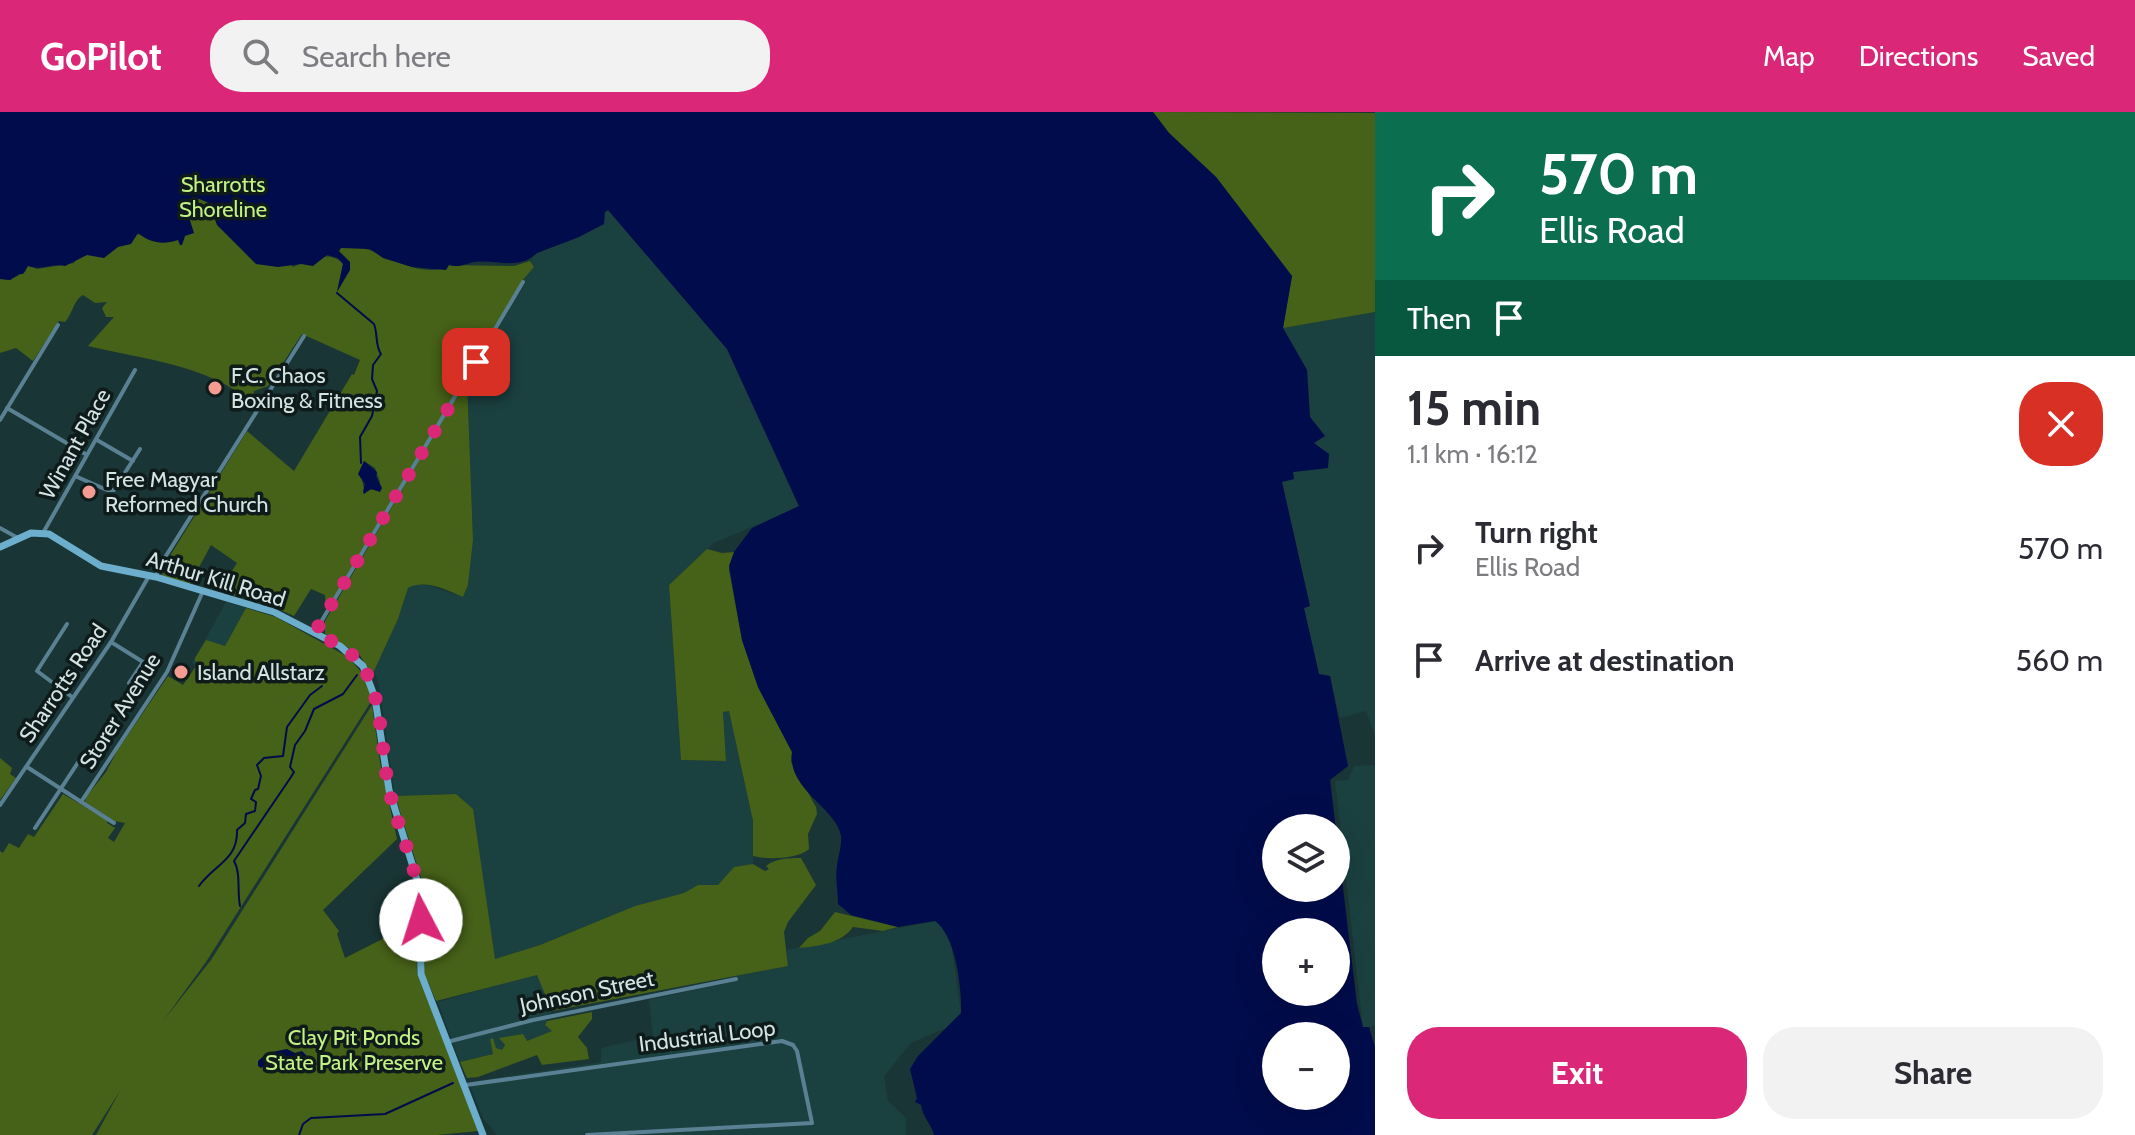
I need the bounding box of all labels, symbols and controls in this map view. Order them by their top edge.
search box [210,20,770,92]
text: GoPilot [40,33,162,80]
icon: search [238,34,282,78]
text: Search here [302,38,451,75]
text: Map [1763,39,1815,73]
text: Directions [1859,39,1978,73]
text: Saved [2022,39,2095,73]
text: 570 m [1539,140,1698,208]
icon: right [1407,144,1511,248]
park label: Sharrotts Shoreline [179,171,267,223]
text: Ellis Road [1539,208,1685,252]
icon: arrive [1487,296,1531,340]
text: Then [1407,300,1471,337]
pin [442,328,510,396]
icon: arrive [454,340,498,384]
place label: F.C. Chaos Boxing & Fitness [231,362,383,414]
marker: F.C. Chaos Boxing & Fitness [206,379,224,397]
text: 15 min [1407,379,1541,437]
button: close [2019,382,2103,466]
street label: Winant Place [34,384,116,504]
text: 1.1 km · 16:12 [1407,438,1538,470]
place label: Free Magyar Reformed Church [105,466,269,518]
marker: Free Magyar Reformed Church [80,483,98,501]
text: Turn right [1475,514,1598,551]
icon: right [1407,526,1451,570]
text: 570 m [2018,530,2103,567]
street label: Arthur Kill Road [143,545,289,613]
text: Ellis Road [1475,551,1580,583]
street label: Sharrotts Road [13,619,113,747]
icon: arrive [1407,638,1451,682]
text: Arrive at destination [1475,642,1735,679]
text: 560 m [2016,642,2103,679]
street label: Storer Avenue [74,648,166,774]
place label: Island Allstarz [197,659,325,686]
marker: Island Allstarz [172,663,190,681]
map controls [1262,814,1350,1110]
button: layers [1262,814,1350,902]
position arrow [379,878,463,962]
button: + [1262,918,1350,1006]
street label: Johnson Street [516,964,657,1020]
street label: Industrial Loop [637,1014,777,1058]
button: − [1262,1022,1350,1110]
park label: Clay Pit Ponds State Park Preserve [265,1024,443,1076]
button: Exit [1407,1027,1747,1119]
button: Share [1763,1027,2103,1119]

